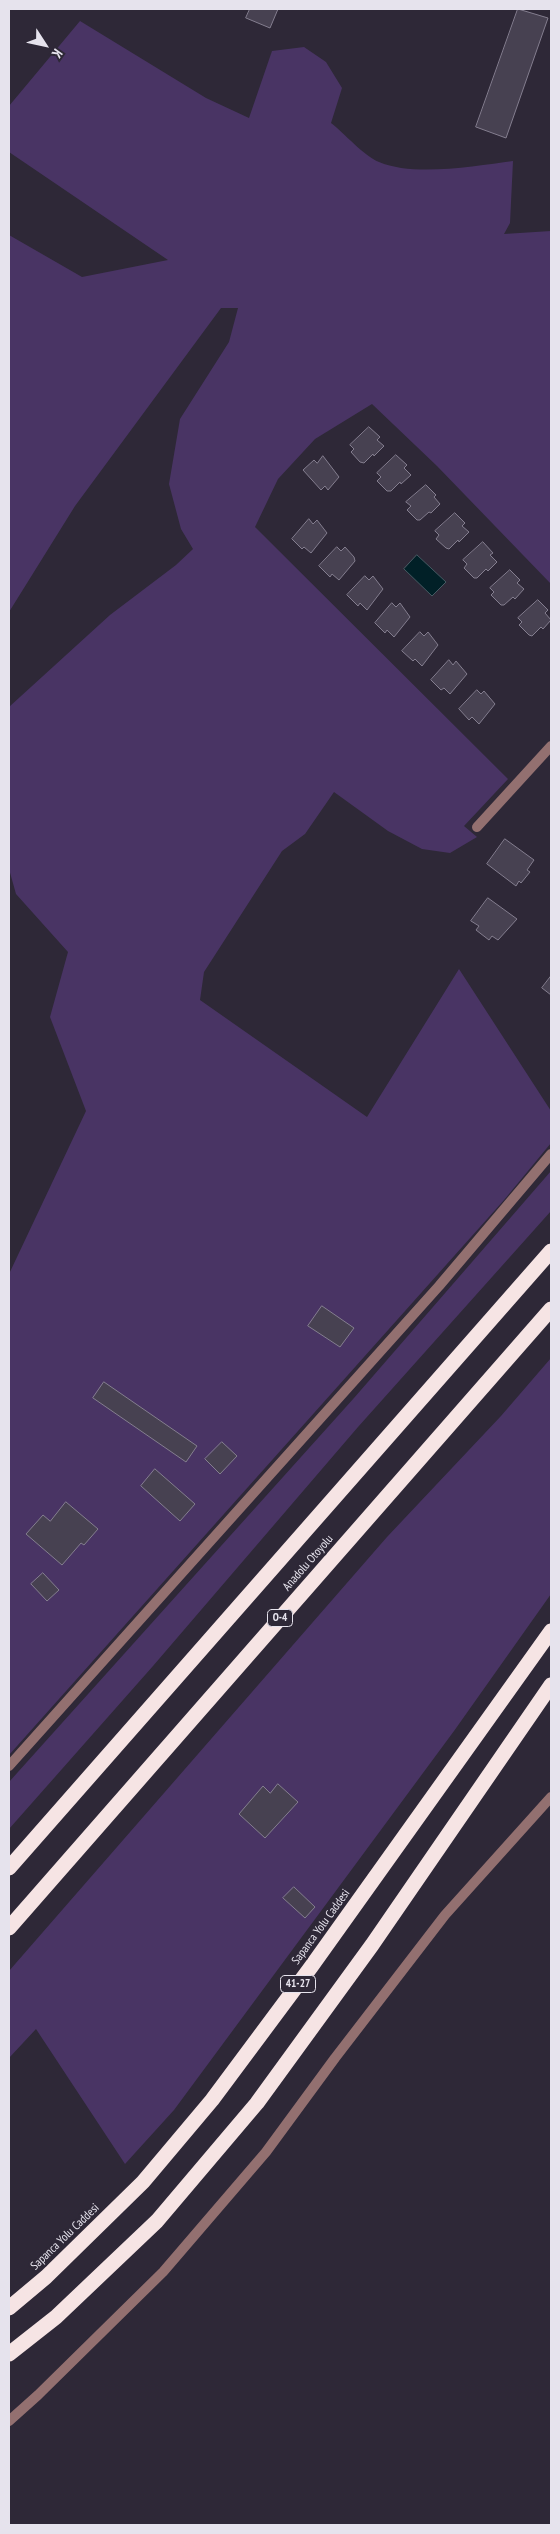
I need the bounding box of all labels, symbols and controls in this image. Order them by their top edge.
north arrow [20,20,70,70]
text: K [48,45,67,62]
street label: Anadolu Otoyolu [280,1532,336,1594]
road number: O-4 [268,1610,292,1626]
street label: Sapanca Yolu Caddesi [289,1887,353,1967]
road number: 41-27 [280,1976,316,1992]
street label: Sapanca Yolu Caddesi [28,2201,102,2273]

